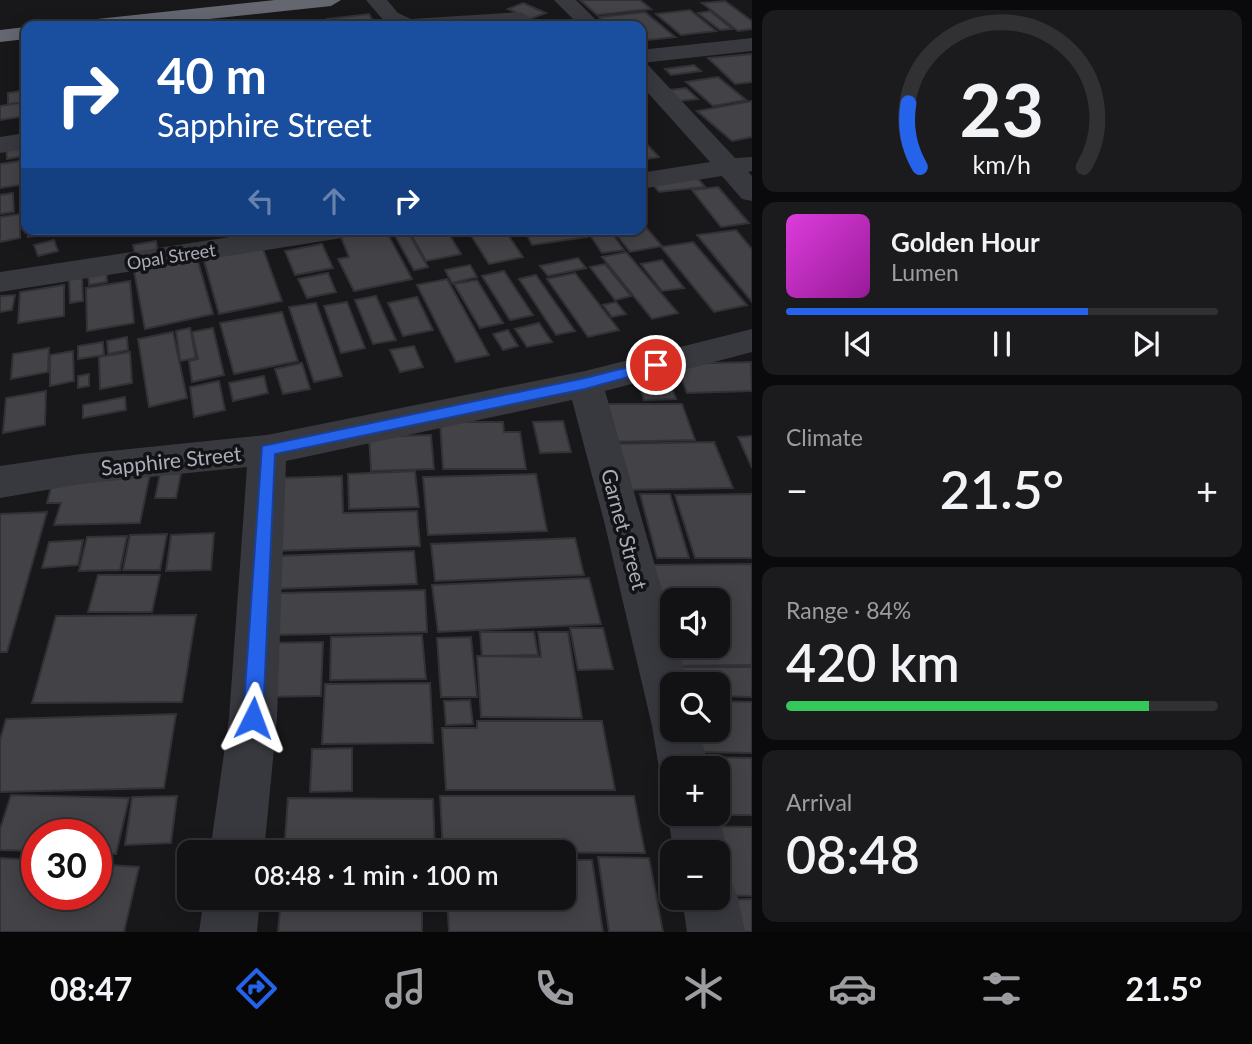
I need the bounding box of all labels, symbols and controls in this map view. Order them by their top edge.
text: 40 m [157,46,267,104]
icon: right [42,49,133,140]
text: 23 [960,65,1044,153]
text: Sapphire Street [157,105,372,144]
text: km/h [973,149,1031,179]
icon: left [242,182,280,220]
icon: ahead [315,182,353,220]
icon: right [388,182,426,220]
text: Golden Hour [891,226,1040,258]
street label: Opal Street [125,238,217,274]
text: Lumen [891,258,959,286]
icon: previous [839,325,877,363]
icon: pause [983,325,1021,363]
icon: next [1127,325,1165,363]
pin [626,335,686,395]
icon: arrive [637,346,675,384]
text: Climate [786,423,863,451]
street label: Sapphire Street [100,440,243,480]
text: 21.5° [940,458,1064,520]
street label: Garnet Street [597,466,653,593]
text: − [786,467,808,513]
text: + [1196,467,1218,513]
map controls [660,588,730,910]
button: sound [660,588,730,658]
text: Range · 84% [786,596,911,624]
text: 420 km [786,631,960,693]
button: search [660,672,730,742]
position arrow [216,681,290,755]
button: + [660,756,730,826]
text: Arrival [786,788,852,816]
speed limit sign: 30 [21,819,112,910]
text: 08:48 [786,823,920,885]
button: − [660,840,730,910]
text: 08:48 · 1 min · 100 m [254,859,499,891]
icon: directions [232,964,281,1013]
icon: music [381,964,430,1013]
icon: phone [530,964,579,1013]
icon: climate [679,964,728,1013]
icon: car [828,964,877,1013]
icon: filters [977,964,1026,1013]
text: 08:47 [50,969,132,1008]
text: 21.5° [1125,969,1202,1008]

